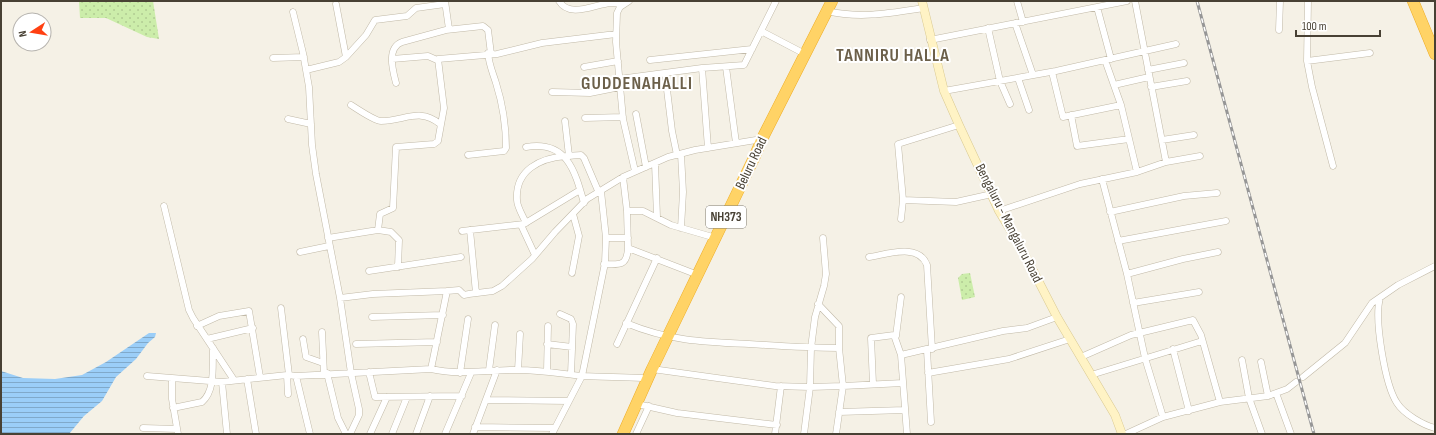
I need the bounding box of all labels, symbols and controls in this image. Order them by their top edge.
north arrow [12,12,52,52]
scale bar [1296,12,1380,38]
text: 100 m [1302,19,1327,34]
text: N [16,30,30,38]
district label: TANNIRU HALLA [836,45,950,66]
district label: GUDDENAHALLI [581,73,693,94]
street label: Beluru Road [732,134,771,192]
street label: Bengaluru - Mangaluru Road [972,161,1046,285]
road number: NH373 [706,206,746,228]

